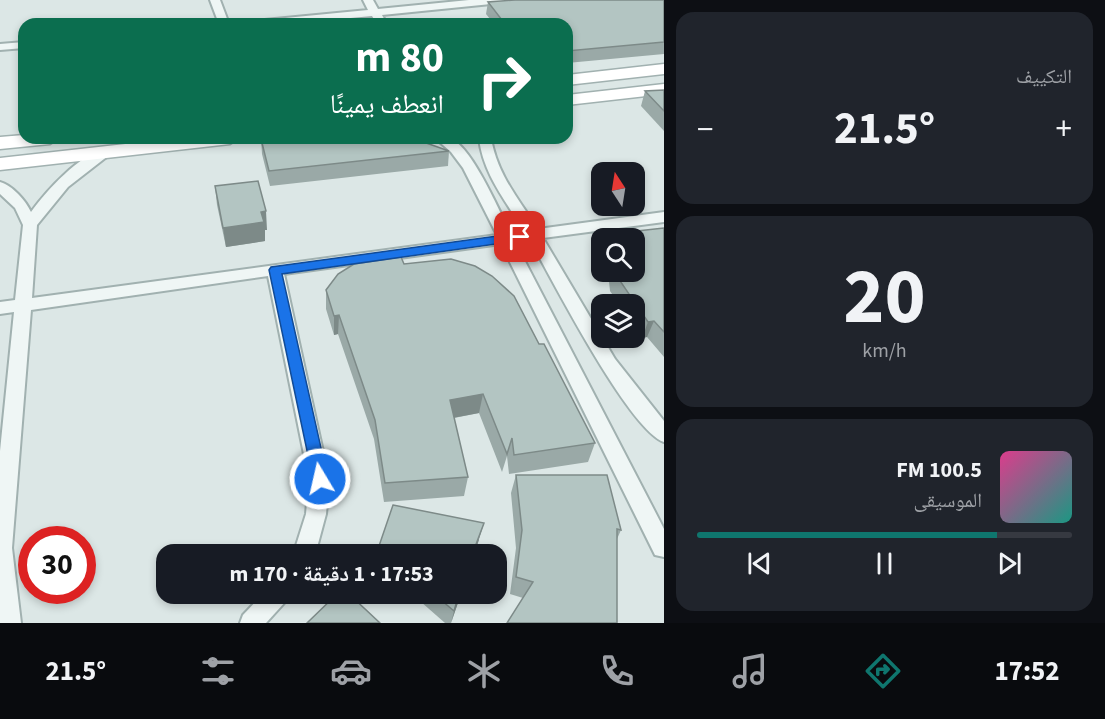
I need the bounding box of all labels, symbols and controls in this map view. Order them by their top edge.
text: 80 m [355,28,444,88]
icon: right [465,42,543,120]
text: التكييف [1016,63,1072,91]
text: انعطف يمينًا [330,85,444,124]
text: 21.5° [834,97,935,161]
text: − [697,106,713,153]
text: + [1056,106,1072,153]
north arrow [591,162,645,216]
map controls [591,162,645,348]
pin [494,211,545,262]
icon: arrive [503,220,536,253]
button: search [591,228,645,282]
text: 20 [843,242,926,353]
button: layers [591,294,645,348]
text: km/h [862,337,907,365]
position arrow [288,447,352,511]
text: 100.5 FM [896,454,982,486]
text: الموسيقى [914,487,982,515]
speed limit sign: 30 [18,526,96,604]
icon: previous [743,547,776,580]
icon: pause [868,547,901,580]
icon: next [993,547,1026,580]
text: 17:53 · 1 دقيقة · 170 m [229,558,434,590]
icon: filters [197,650,239,692]
icon: car [330,650,372,692]
icon: climate [463,650,505,692]
icon: phone [596,650,638,692]
icon: music [729,650,771,692]
icon: directions [862,650,904,692]
text: 21.5° [45,652,106,691]
text: 17:52 [994,652,1060,691]

